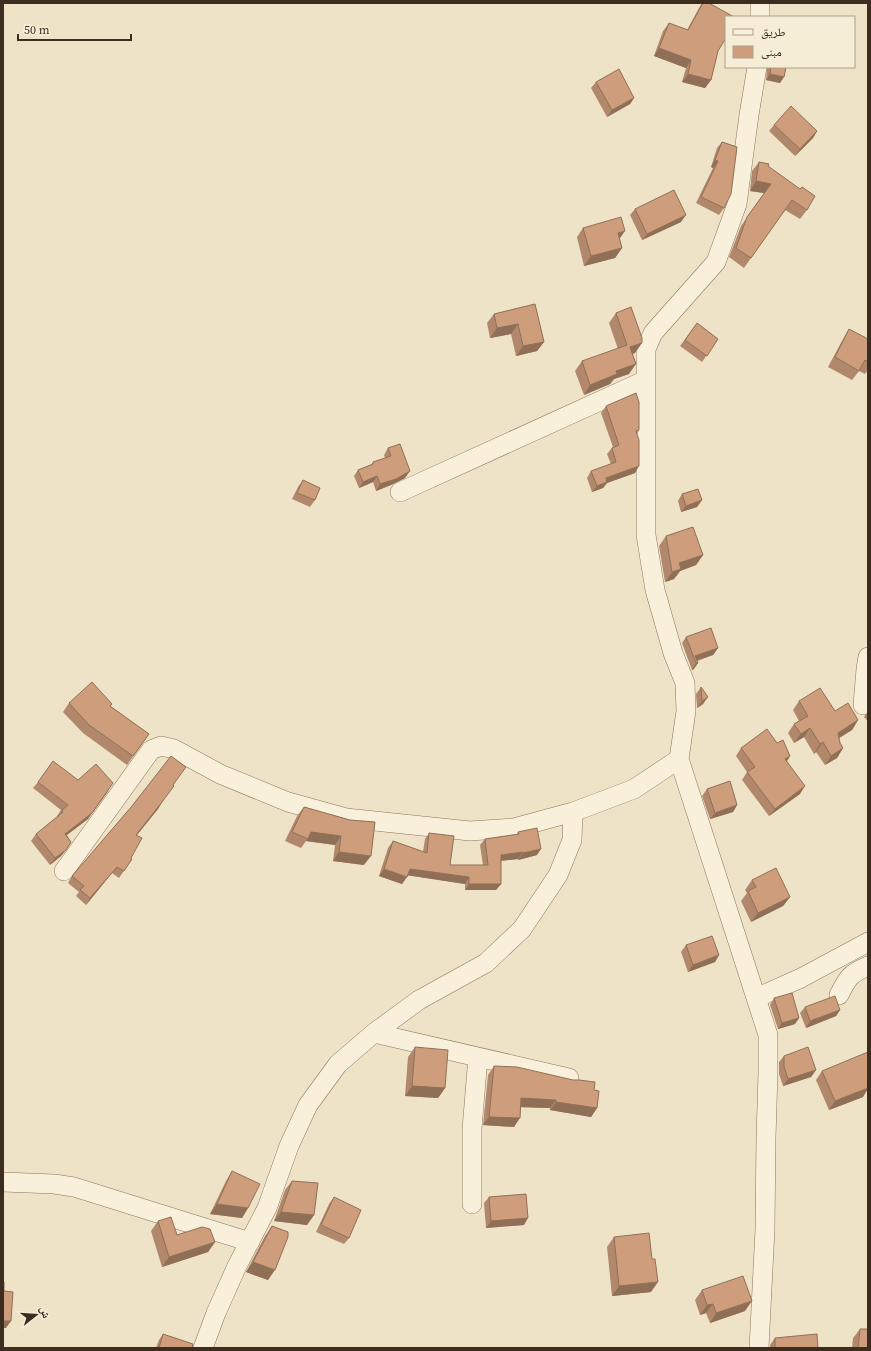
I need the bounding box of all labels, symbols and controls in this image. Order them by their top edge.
scale bar [18,16,131,42]
legend [725,16,855,68]
text: 50 m [24,22,50,38]
text: طريق [761,24,786,40]
text: مبنى [761,44,782,60]
north arrow [16,1295,56,1335]
text: ش [36,1304,54,1320]

